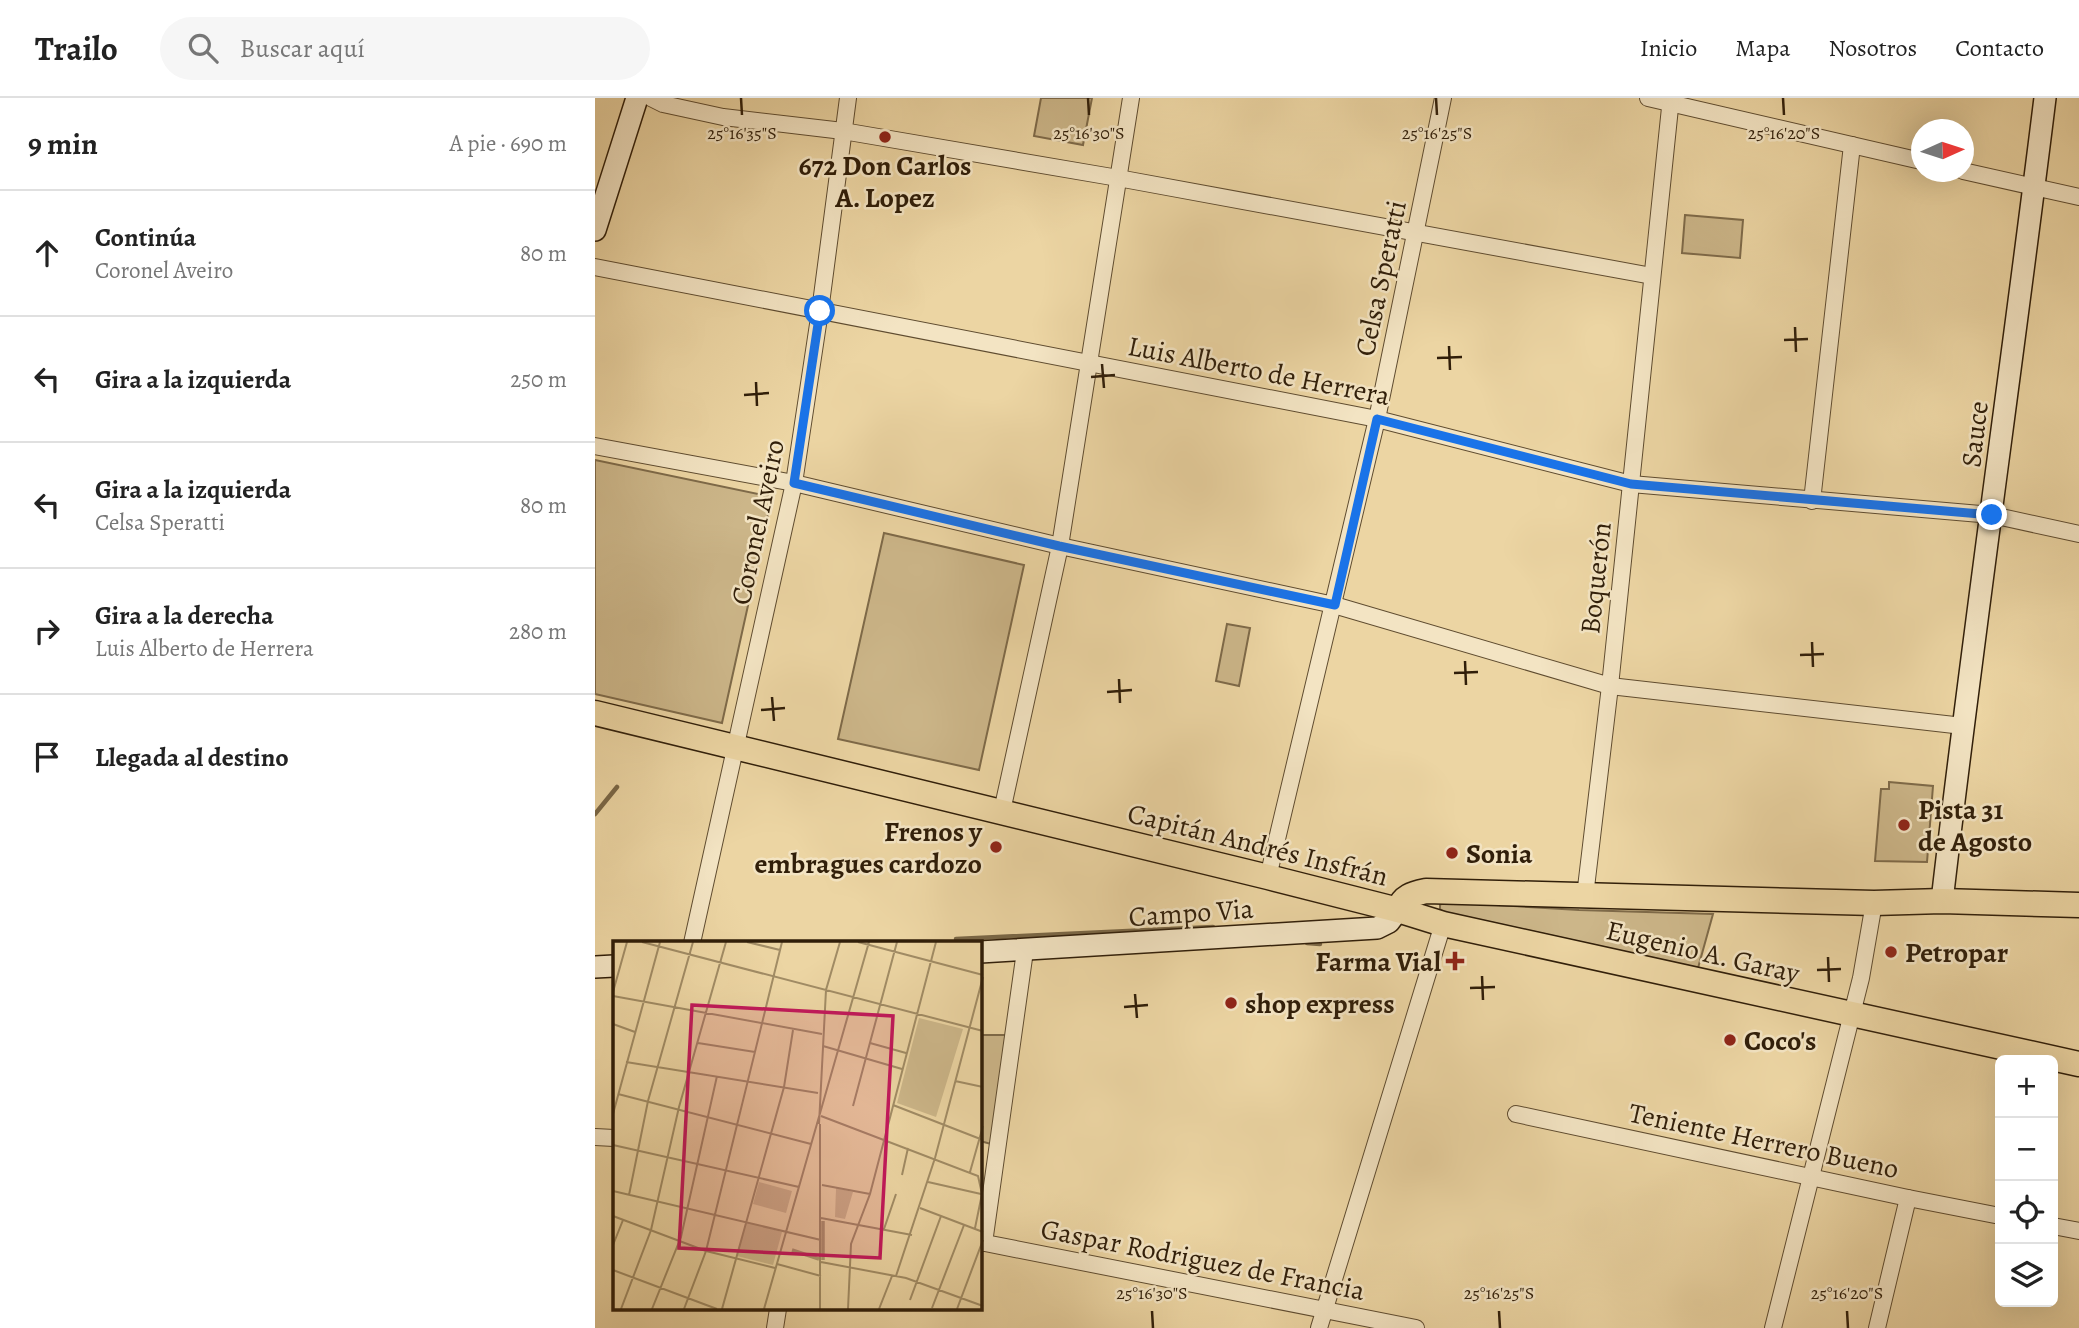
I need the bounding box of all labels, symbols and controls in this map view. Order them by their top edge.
search box [160,17,650,80]
text: Trailo [35,26,118,71]
icon: search [184,29,222,67]
text: Buscar aquí [240,31,365,66]
text: Inicio [1640,32,1697,64]
text: Mapa [1735,32,1790,64]
text: Nosotros [1828,32,1917,64]
text: Contacto [1955,32,2044,64]
north arrow [1911,119,1974,182]
text: 25°16'35"S [707,121,777,145]
text: 25°16'30"S [1053,121,1125,145]
text: 25°16'25"S [1402,121,1472,145]
text: 25°16'20"S [1748,121,1820,145]
text: 9 min [28,124,98,164]
text: A pie · 690 m [449,128,567,159]
marker: 672 Don Carlos A. Lopez [877,129,893,145]
place label: 672 Don Carlos A. Lopez [798,147,972,217]
street label: Celsa Speratti [1346,197,1416,360]
text: Continúa [95,220,196,255]
icon: ahead [28,234,66,272]
text: 80 m [520,238,567,269]
text: Coronel Aveiro [95,255,233,286]
route start [804,295,835,326]
street label: Luis Alberto de Herrera [1124,327,1393,415]
icon: left [28,360,66,398]
text: Gira a la izquierda [95,362,291,397]
text: 250 m [510,364,567,395]
street label: Sauce [1952,399,1998,469]
street label: Coronel Aveiro [722,436,794,608]
text: Gira a la izquierda [95,472,291,507]
icon: left [28,486,66,524]
text: 80 m [520,490,567,521]
route end [1976,499,2007,530]
text: Celsa Speratti [95,507,225,538]
street label: Boquerón [1571,520,1621,636]
text: Gira a la derecha [95,598,274,633]
icon: right [28,612,66,650]
text: 280 m [509,616,567,647]
text: Luis Alberto de Herrera [95,633,314,664]
icon: arrive [28,738,66,776]
text: Llegada al destino [95,740,289,775]
place label: Pista 31 de Agosto [1918,791,2032,861]
street label: Capitán Andrés Insfrán [1124,794,1392,896]
place label: Frenos y embragues cardozo [754,813,983,883]
marker: Pista 31 de Agosto [1896,817,1912,833]
place label: Sonia [1466,835,1533,873]
marker: Frenos y embragues cardozo [988,839,1004,855]
marker: Sonia [1444,845,1460,861]
street label: Campo Via [1127,890,1255,936]
street label: Eugenio A. Garay [1602,911,1804,993]
place label: Petropar [1905,934,2009,972]
inset map [613,941,982,1310]
place label: Farma Vial [1315,943,1442,981]
marker: Petropar [1883,944,1899,960]
marker: Farma Vial [1447,953,1463,969]
place label: shop express [1245,985,1395,1023]
marker: shop express [1223,995,1239,1011]
place label: Coco's [1744,1022,1817,1060]
marker: Coco's [1722,1032,1738,1048]
map controls [1995,1055,2058,1307]
button: + [1995,1055,2058,1118]
street label: Teniente Herrero Bueno [1625,1094,1902,1188]
button: − [1995,1118,2058,1181]
button: locate [1995,1181,2058,1244]
street label: Gaspar Rodriguez de Francia [1038,1210,1368,1310]
button: layers [1995,1244,2058,1307]
text: 25°16'30"S [1116,1281,1188,1305]
text: 25°16'25"S [1464,1281,1534,1305]
text: 25°16'20"S [1811,1281,1883,1305]

